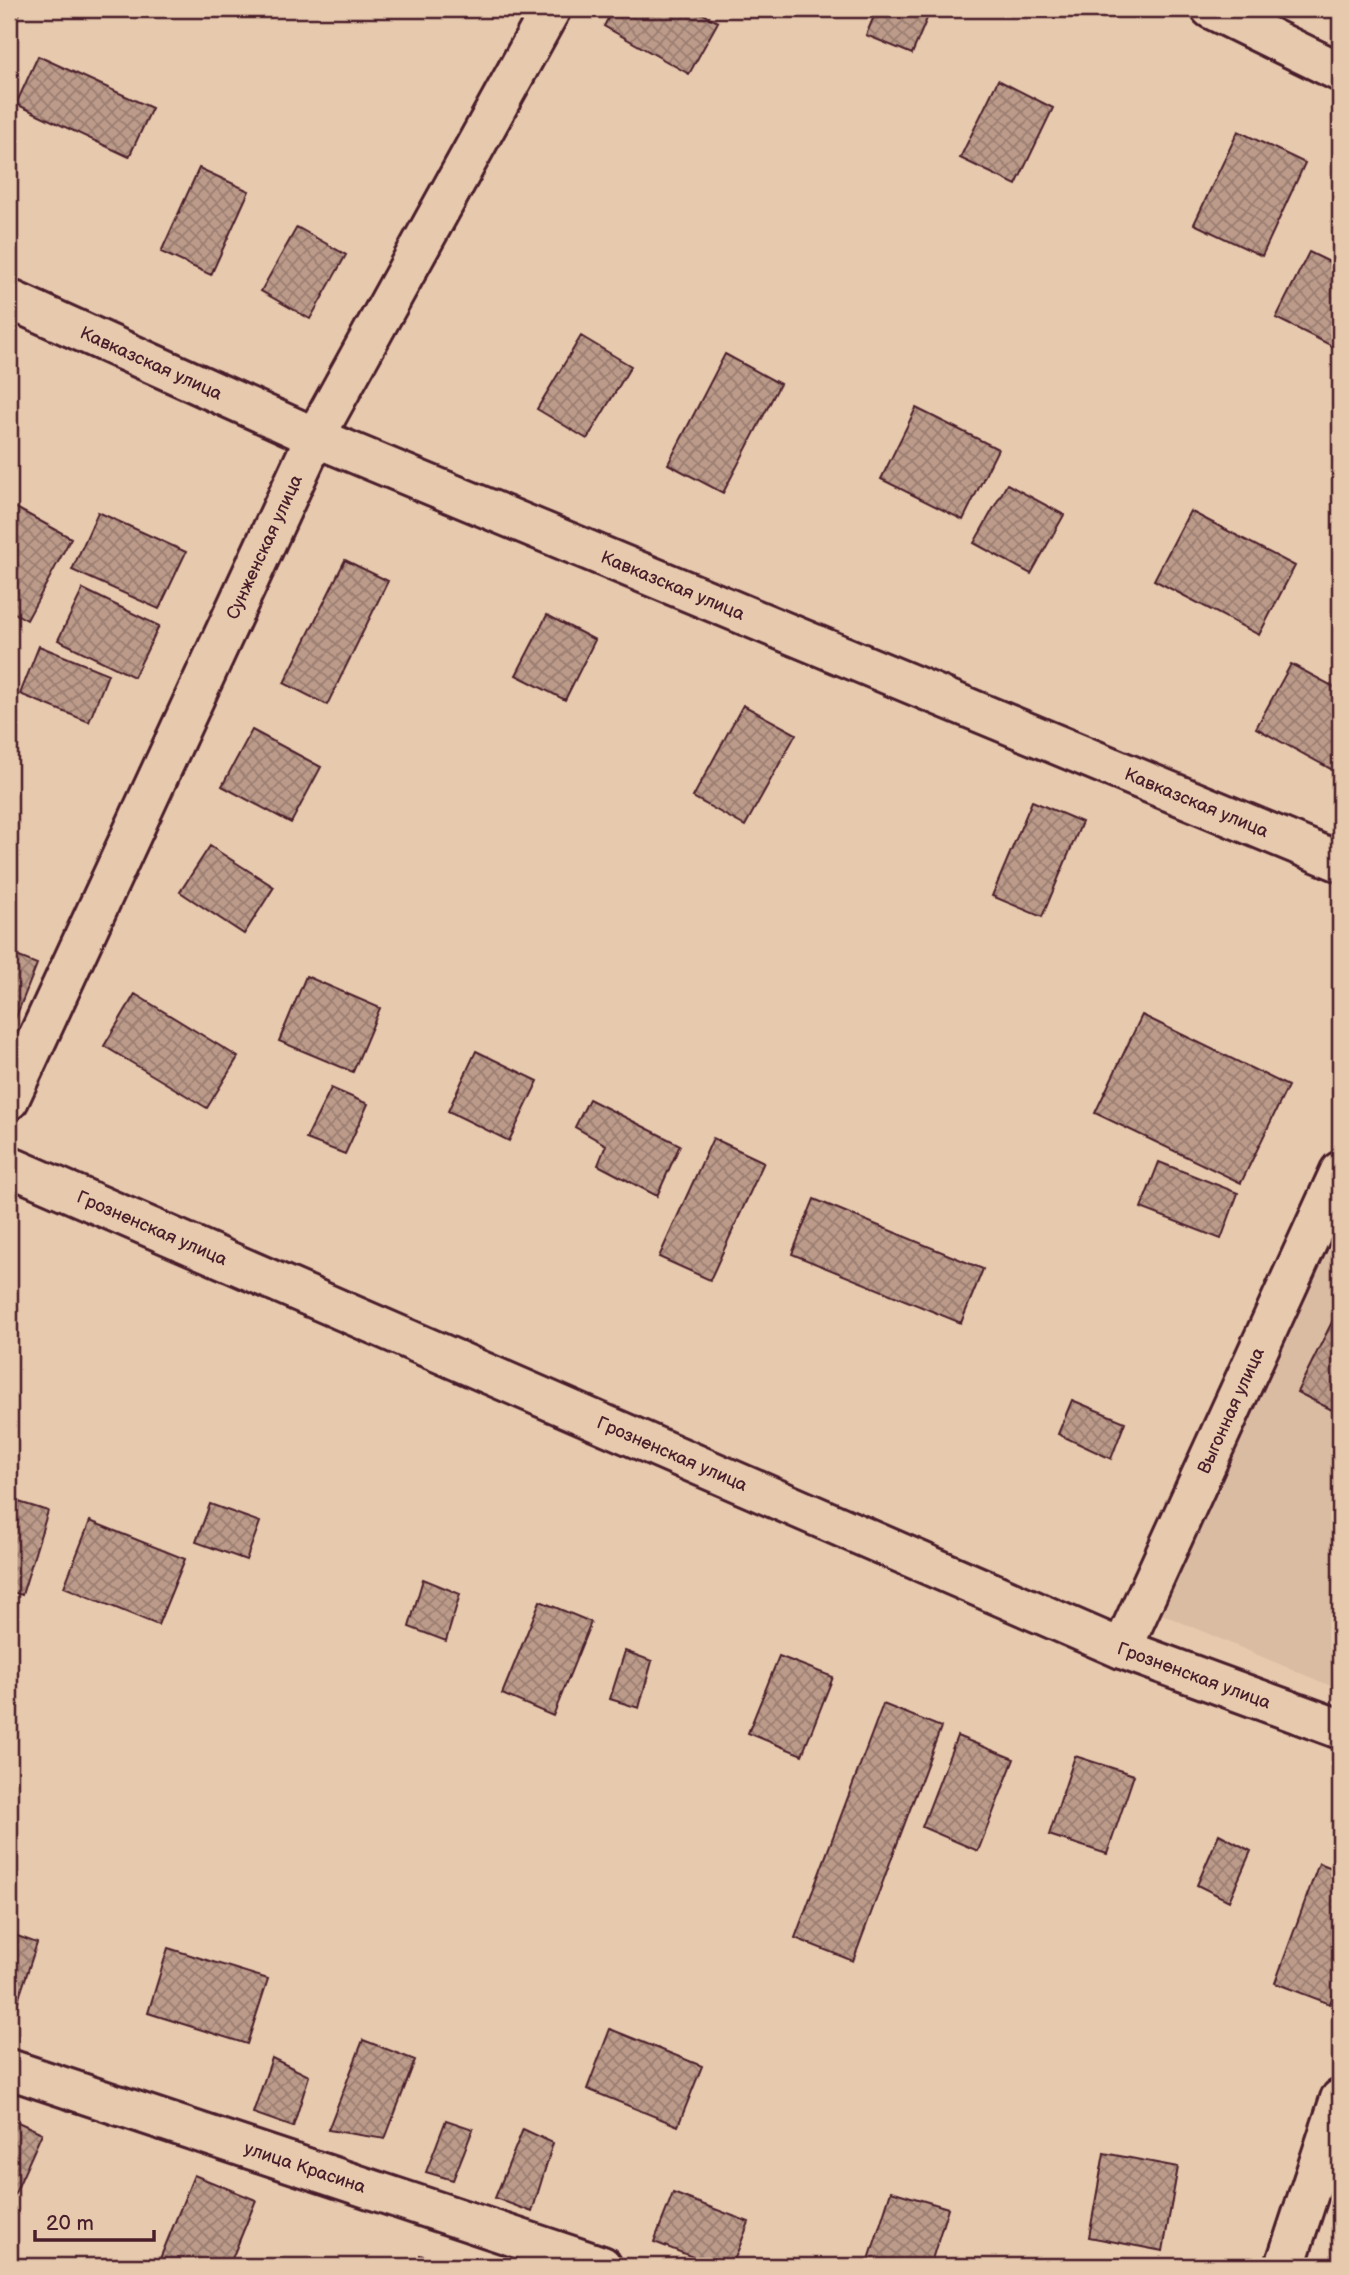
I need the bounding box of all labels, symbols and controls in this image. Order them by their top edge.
street label: Кавказская улица [77,322,226,405]
street label: Сунженская улица [222,471,307,623]
street label: Кавказская улица [598,547,748,625]
street label: Кавказская улица [1121,764,1272,842]
street label: Грозненская улица [73,1187,231,1271]
street label: Выгонная улица [1193,1344,1269,1477]
street label: Грозненская улица [594,1412,751,1496]
street label: Грозненская улица [1114,1638,1274,1714]
street label: улица Красина [241,2138,369,2198]
scale bar [35,2198,154,2242]
text: 20 m [46,2211,94,2236]

